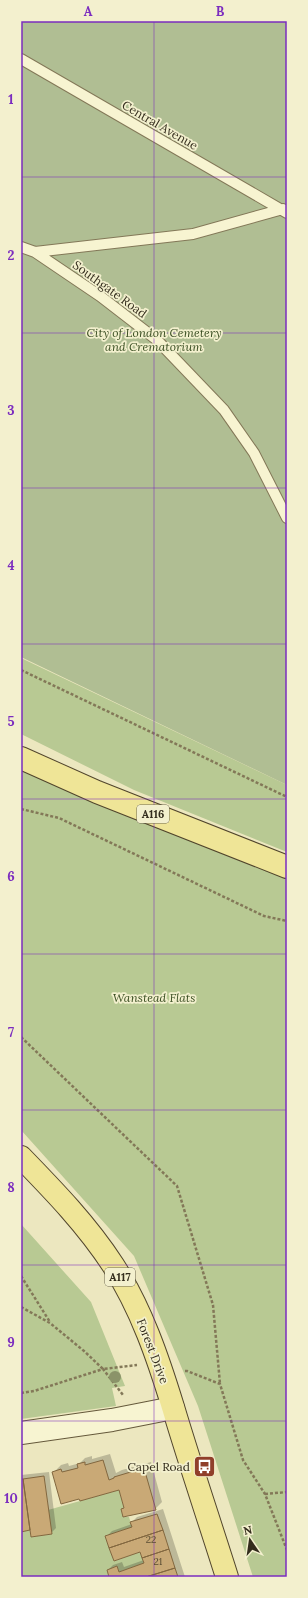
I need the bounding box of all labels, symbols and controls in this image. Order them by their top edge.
text: A [84,3,93,20]
text: B [216,3,225,20]
text: 1 [8,91,14,108]
street label: Central Avenue [119,97,201,153]
text: 2 [8,247,15,264]
street label: Southgate Road [70,257,150,321]
park label: City of London Cemetery and Crematorium [86,325,222,354]
text: 3 [7,402,15,419]
text: 4 [7,557,15,574]
text: 5 [7,713,15,730]
road number: A116 [137,805,169,823]
text: 6 [7,868,15,885]
park label: Wanstead Flats [113,990,195,1005]
text: 7 [8,1024,14,1041]
text: 8 [7,1179,15,1196]
road number: A117 [105,1268,135,1286]
street label: Forest Drive [134,1316,172,1386]
text: 9 [7,1334,15,1351]
bus stop icon: Capel Road [192,1453,218,1479]
place label: Capel Road [127,1459,190,1474]
text: 10 [4,1490,18,1507]
north arrow [230,1520,270,1560]
text: N [242,1522,254,1538]
house number: 22 [146,1533,156,1546]
house number: 21 [153,1555,163,1568]

